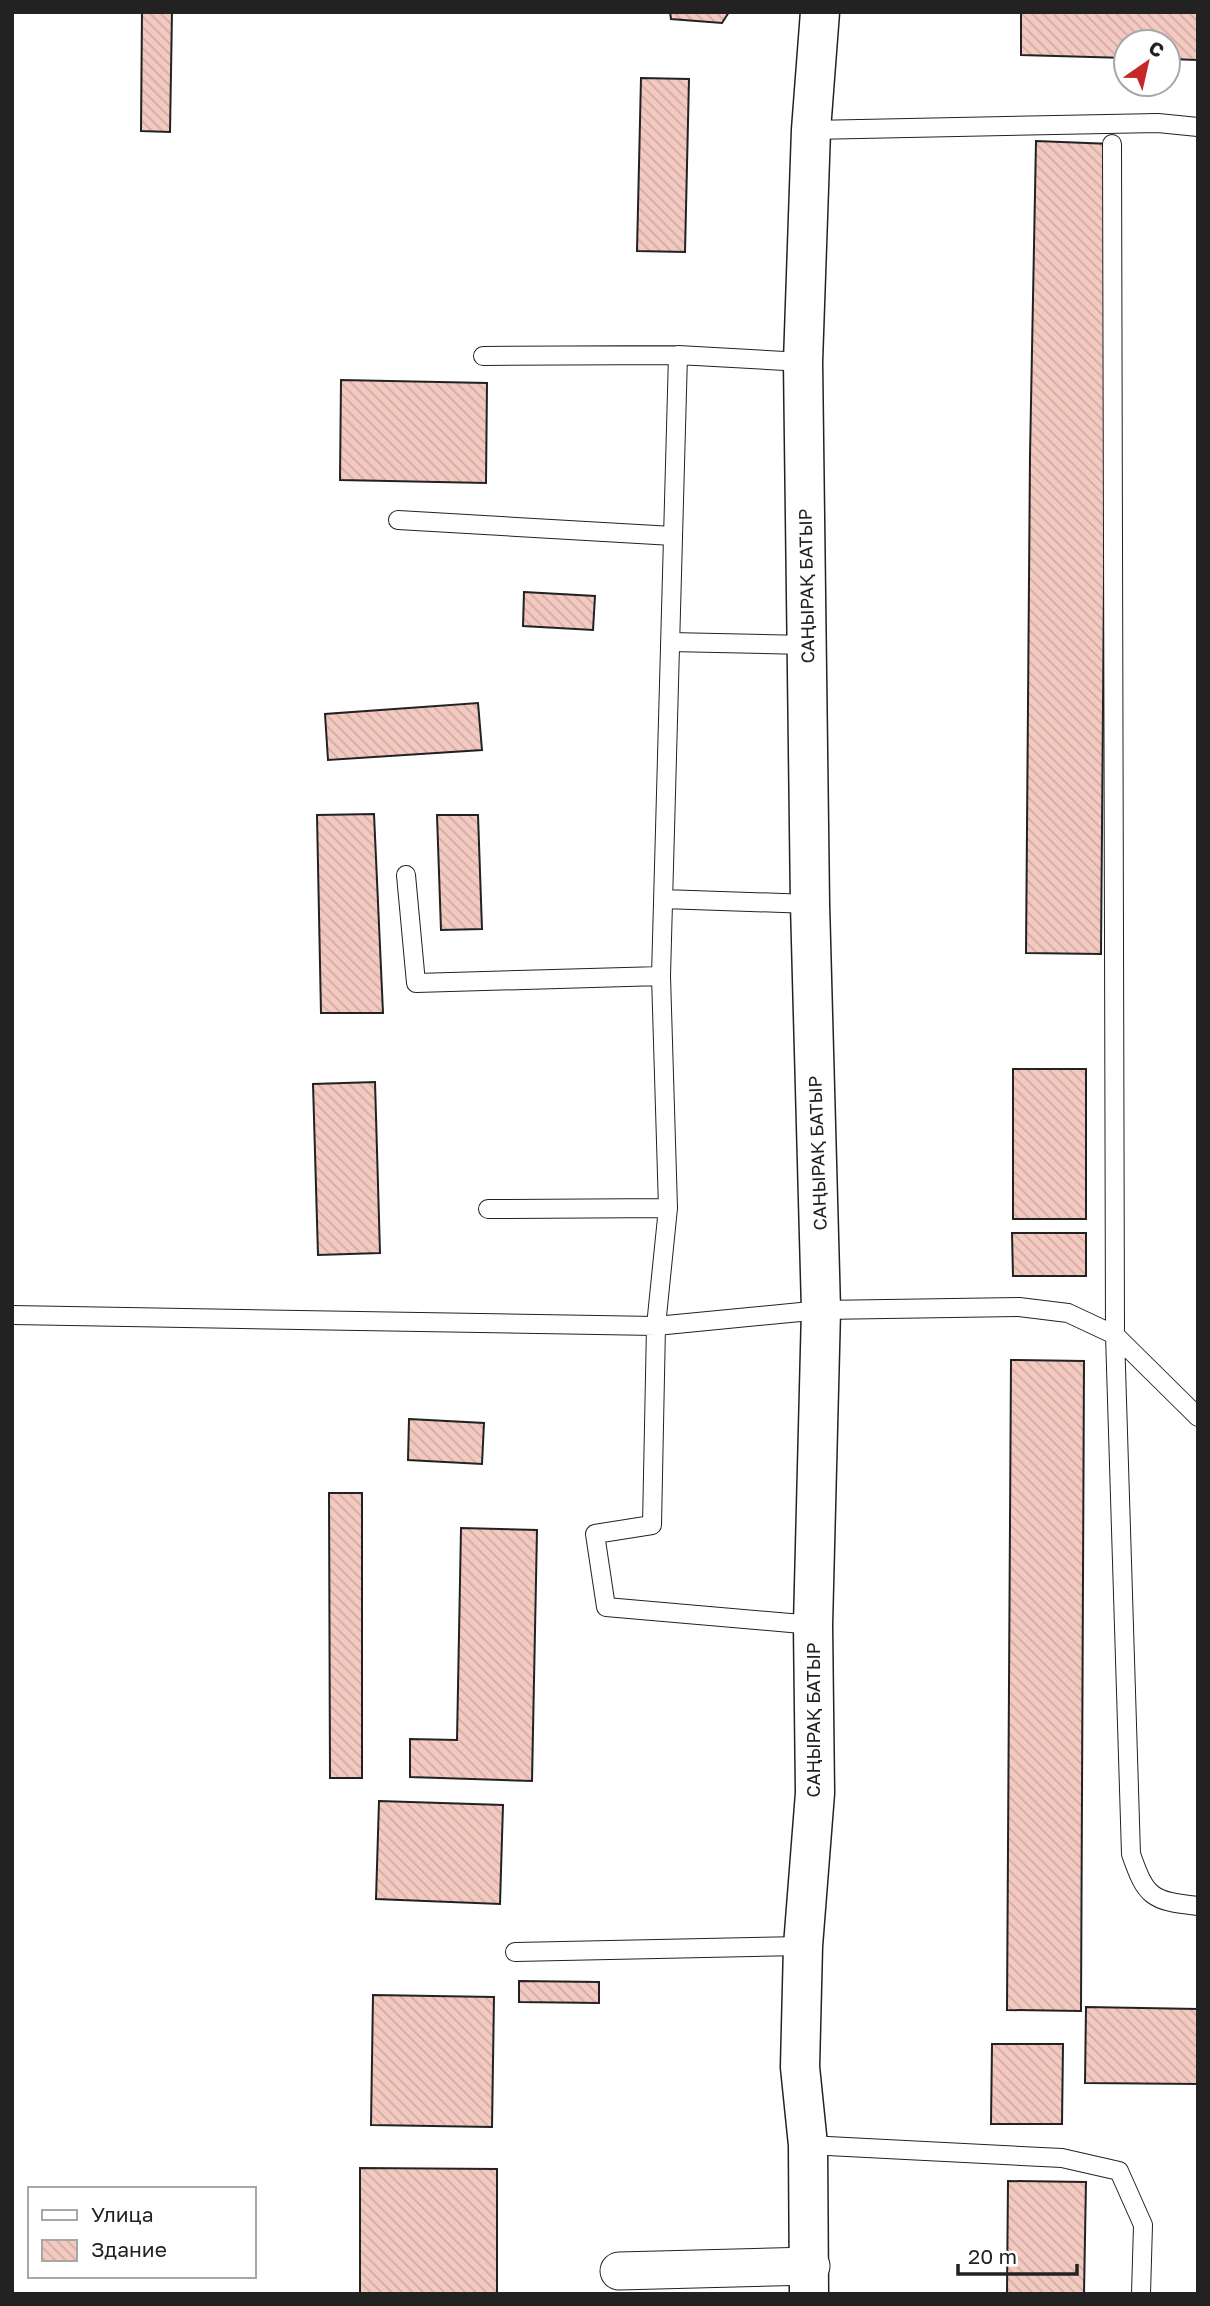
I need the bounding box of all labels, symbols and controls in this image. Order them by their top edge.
north arrow [1112,28,1182,98]
text: С [1145,35,1169,62]
street label: САҢЫРАҚ БАТЫР [794,508,818,664]
street label: САҢЫРАҚ БАТЫР [803,1075,831,1231]
street label: САҢЫРАҚ БАТЫР [802,1643,824,1797]
legend [28,2187,256,2278]
text: Улица [91,2201,154,2227]
scale bar [958,2232,1077,2276]
text: Здание [91,2236,167,2262]
text: 20 m [968,2243,1017,2269]

